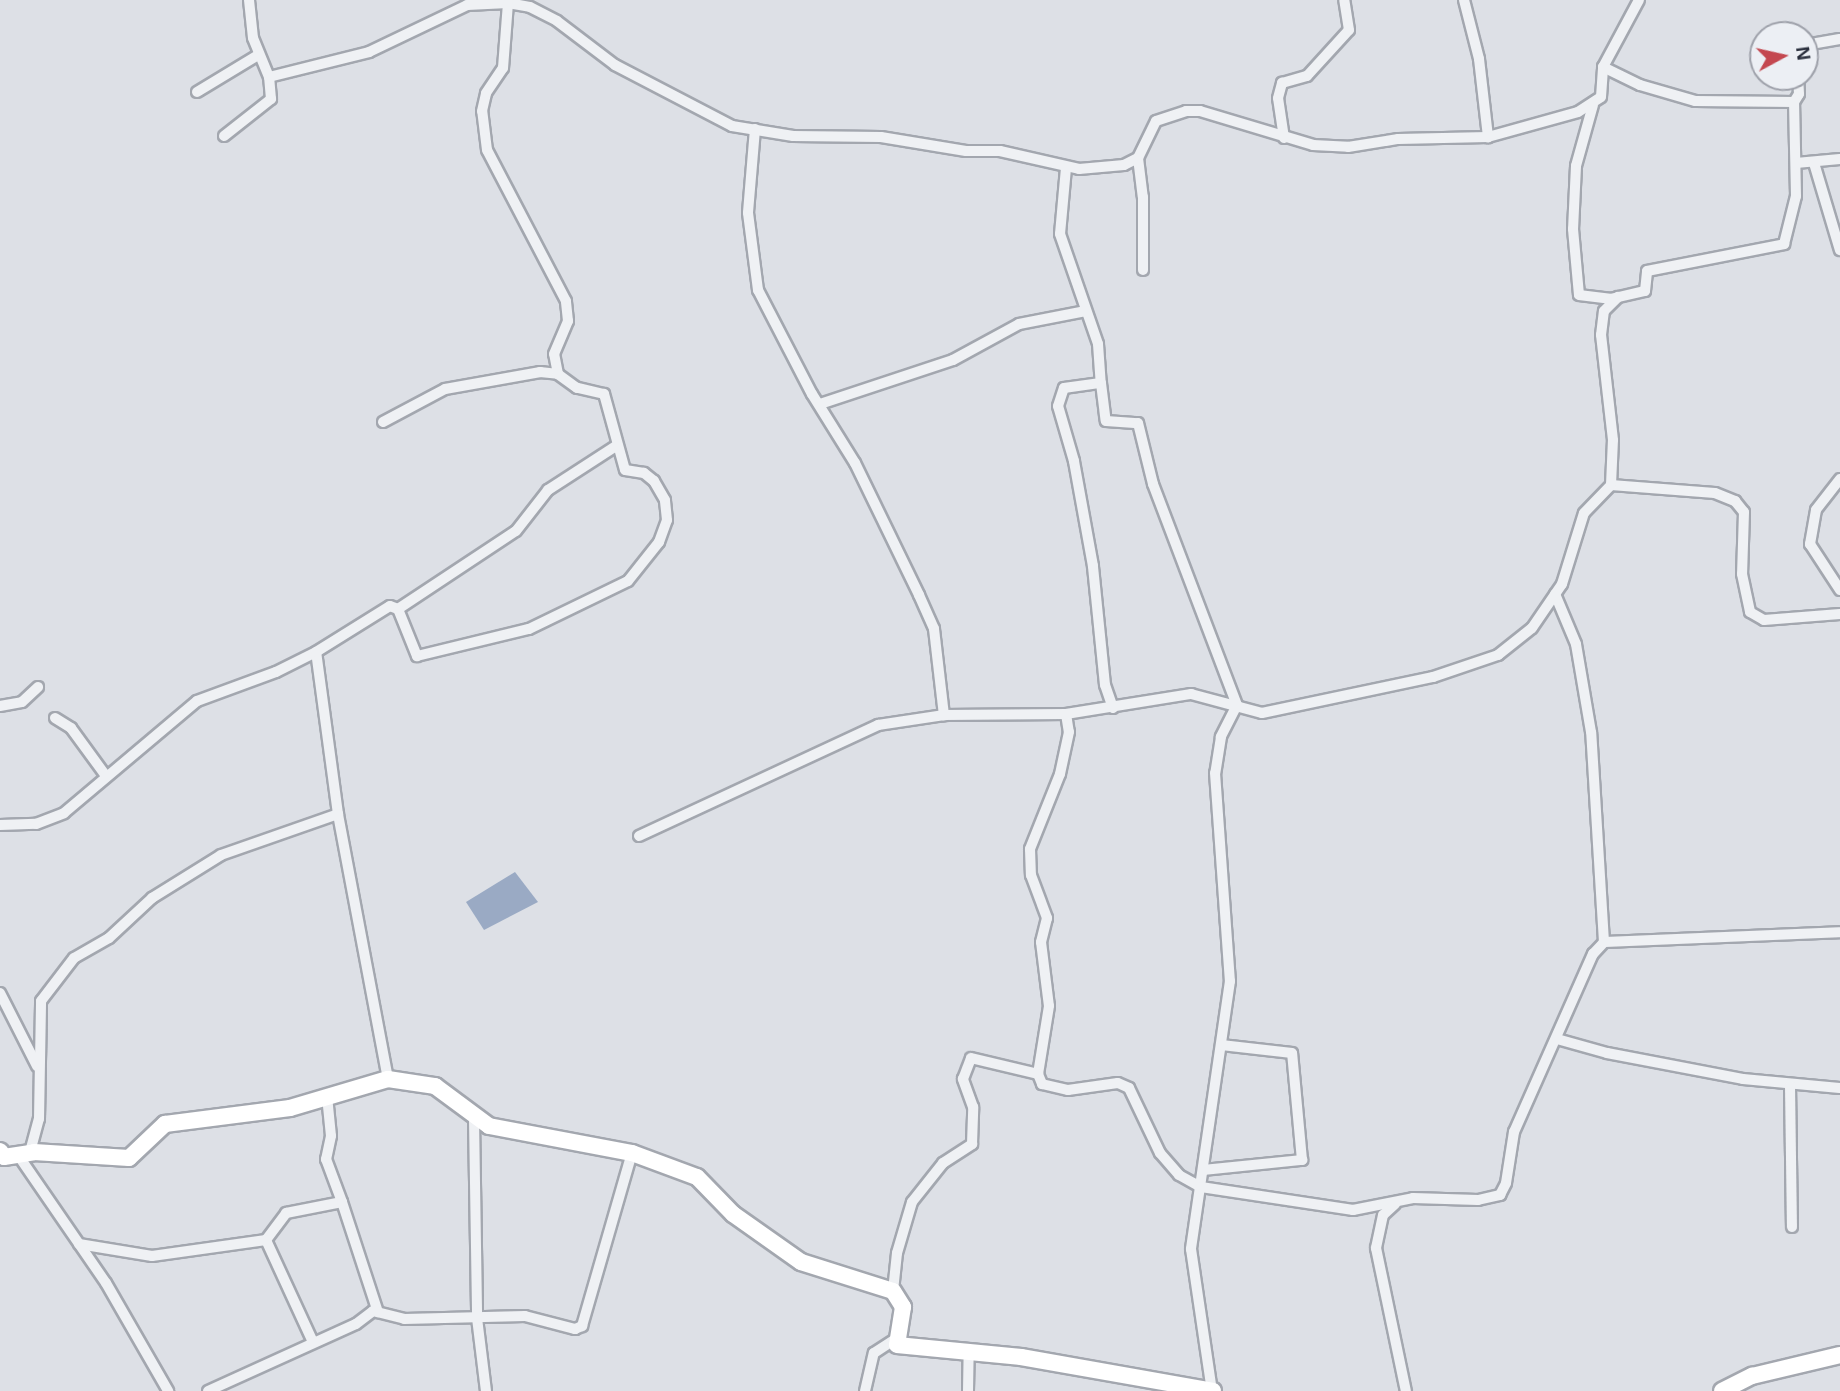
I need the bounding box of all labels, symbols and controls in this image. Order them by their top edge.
north arrow [1749,21,1819,91]
text: N [1792,45,1815,62]

